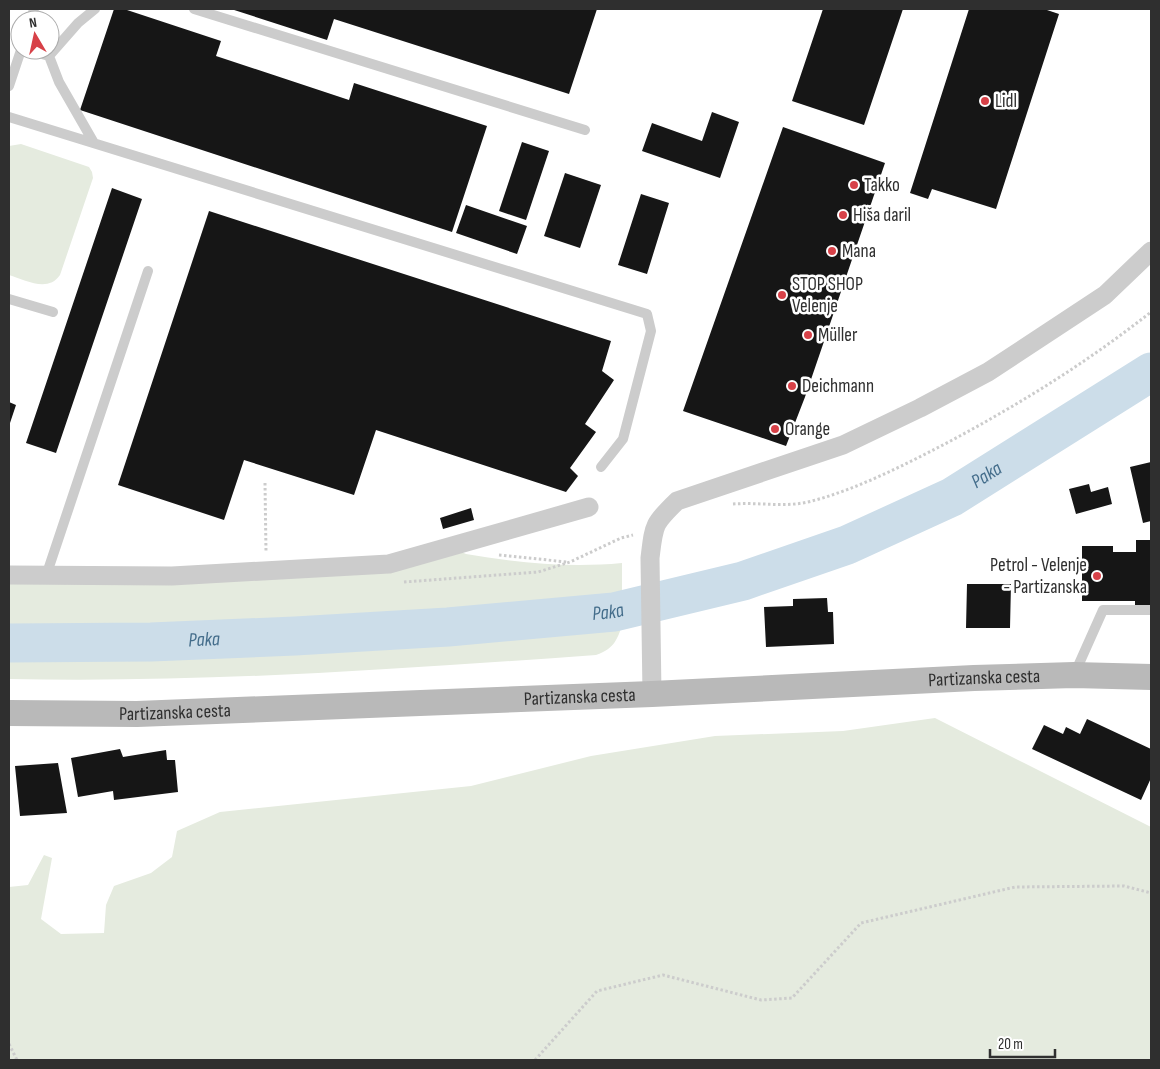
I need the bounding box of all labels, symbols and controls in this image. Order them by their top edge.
north arrow [10,10,60,60]
text: N [28,14,38,32]
place label: Lidl [995,90,1017,113]
marker: Lidl [979,95,991,107]
place label: Takko [864,174,900,197]
marker: Takko [848,179,860,191]
place label: Hiša daril [853,204,911,227]
marker: Hiša daril [837,209,849,221]
place label: Mana [842,240,876,263]
marker: Mana [826,245,838,257]
place label: STOP SHOP Velenje [792,273,863,318]
marker: STOP SHOP Velenje [776,289,788,301]
place label: Müller [818,324,858,347]
marker: Müller [802,329,814,341]
place label: Deichmann [802,375,874,398]
marker: Deichmann [786,380,798,392]
place label: Orange [785,418,830,441]
marker: Orange [769,423,781,435]
water label: Paka [967,457,1006,494]
place label: Petrol - Velenje - Partizanska [990,554,1087,599]
marker: Petrol - Velenje - Partizanska [1091,570,1103,582]
water label: Paka [591,598,626,626]
water label: Paka [188,627,220,652]
street label: Partizanska cesta [928,665,1040,692]
street label: Partizanska cesta [523,683,636,710]
street label: Partizanska cesta [119,699,231,726]
scale bar [990,1026,1055,1058]
text: 20 m [998,1035,1023,1054]

